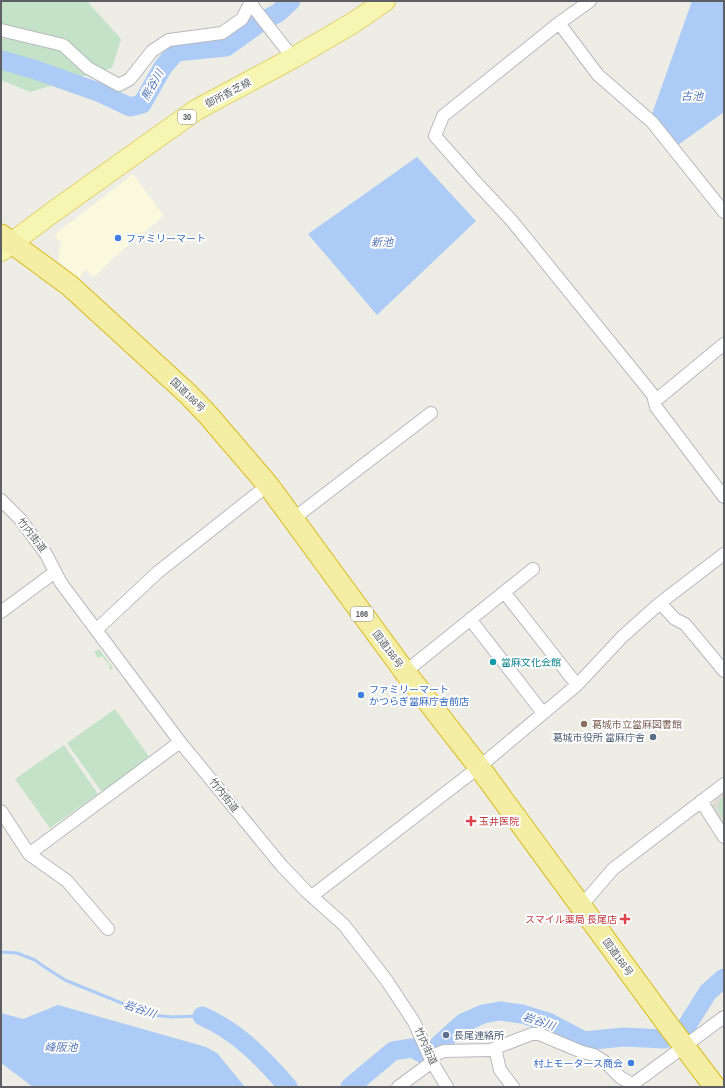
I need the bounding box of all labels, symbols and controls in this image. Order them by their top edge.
water label: 熊谷川 [138,66,167,103]
street label: 御所香芝線 [203,76,253,110]
water label: 古池 [681,89,704,103]
road number: 30 [178,110,196,124]
place label: ファミリーマート [126,232,206,245]
marker: ファミリーマート [113,233,123,243]
water label: 新池 [371,235,394,249]
street label: 国道166号 [168,375,208,415]
street label: 竹内街道 [15,515,49,555]
road number: 166 [351,607,373,621]
street label: 国道166号 [370,628,406,670]
place label: 當麻文化会館 [501,656,561,669]
marker: 當麻文化会館 [488,657,498,667]
place label: ファミリーマート かつらぎ當麻庁舎前店 [369,683,469,708]
marker: ファミリーマート かつらぎ當麻庁舎前店 [356,690,366,700]
place label: 葛城市立當麻図書館 [592,718,682,731]
marker: 葛城市立當麻図書館 [579,719,589,729]
place label: 葛城市役所 當麻庁舎 [553,731,645,744]
marker: 葛城市役所 當麻庁舎 [648,732,658,742]
street label: 竹内街道 [206,775,242,815]
place label: 玉井医院 [479,815,519,828]
marker: 玉井医院 [466,816,476,826]
place label: スマイル薬局 長尾店 [525,913,617,926]
marker: スマイル薬局 長尾店 [620,914,630,924]
street label: 国道166号 [600,936,636,978]
water label: 岩谷川 [122,997,159,1021]
water label: 岩谷川 [521,1009,558,1033]
street label: 竹内街道 [412,1025,440,1067]
place label: 長尾連絡所 [454,1029,504,1042]
marker: 長尾連絡所 [441,1030,451,1040]
water label: 峰阪池 [45,1040,78,1054]
place label: 村上モータース商会 [534,1057,623,1070]
marker: 村上モータース商会 [626,1058,636,1068]

